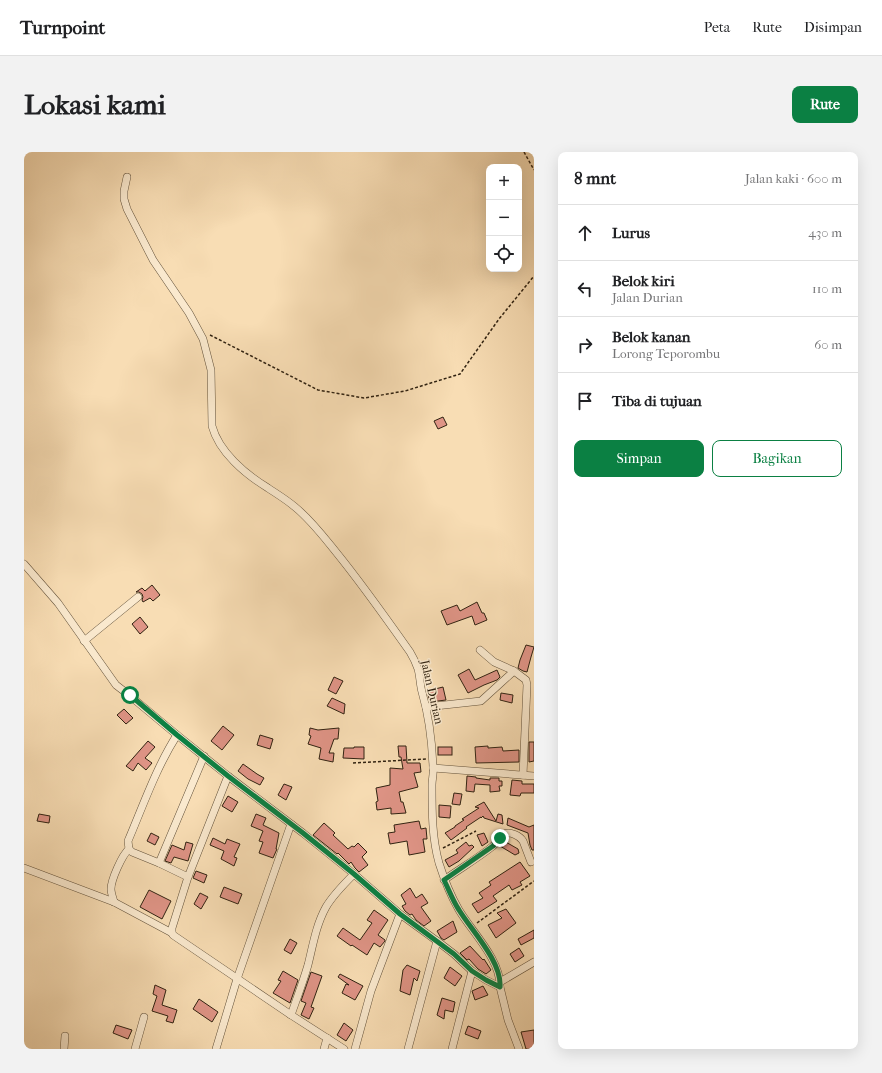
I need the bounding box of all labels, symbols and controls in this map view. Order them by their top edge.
text: Turnpoint [20,17,105,39]
text: Peta [704,19,730,36]
text: Rute [752,19,782,36]
text: Disimpan [804,19,862,36]
button: Rute [792,86,858,123]
text: Lokasi kami [24,88,166,121]
map controls [486,164,522,272]
button: + [486,164,522,200]
text: 8 mnt [574,168,616,188]
text: Jalan kaki · 600 m [745,171,842,186]
button: − [486,200,522,236]
icon: ahead [574,222,596,244]
text: Lurus [612,224,650,242]
text: 430 m [808,225,842,240]
button: locate [486,236,522,272]
text: Belok kiri [612,272,675,290]
icon: left [574,278,596,300]
text: 110 m [812,281,842,296]
text: Jalan Durian [612,290,683,305]
text: Belok kanan [612,328,691,346]
icon: right [574,334,596,356]
text: 60 m [814,337,842,352]
text: Lorong Teporombu [612,346,720,361]
icon: arrive [574,390,596,412]
text: Tiba di tujuan [612,392,702,410]
button: Simpan [574,440,704,477]
button: Bagikan [712,440,842,477]
street label: Jalan Durian [418,658,446,725]
route start [121,686,139,704]
route end [491,829,509,847]

